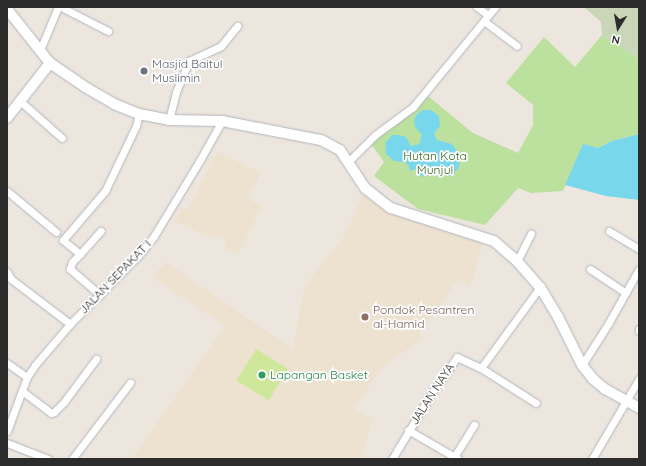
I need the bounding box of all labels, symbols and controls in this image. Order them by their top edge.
north arrow [598,8,638,48]
text: N [610,32,621,47]
place label: Masjid Baitul Muslimin [152,57,222,85]
marker: Masjid Baitul Muslimin [139,66,149,76]
park label: Hutan Kota Munjul [403,149,467,177]
street label: JALAN SEPAKAT I [76,237,154,317]
place label: Pondok Pesantren al-Hamid [373,303,474,331]
marker: Pondok Pesantren al-Hamid [360,312,370,322]
street label: JALAN NAYA [407,360,457,428]
place label: Lapangan Basket [270,368,368,382]
marker: Lapangan Basket [257,370,267,380]

